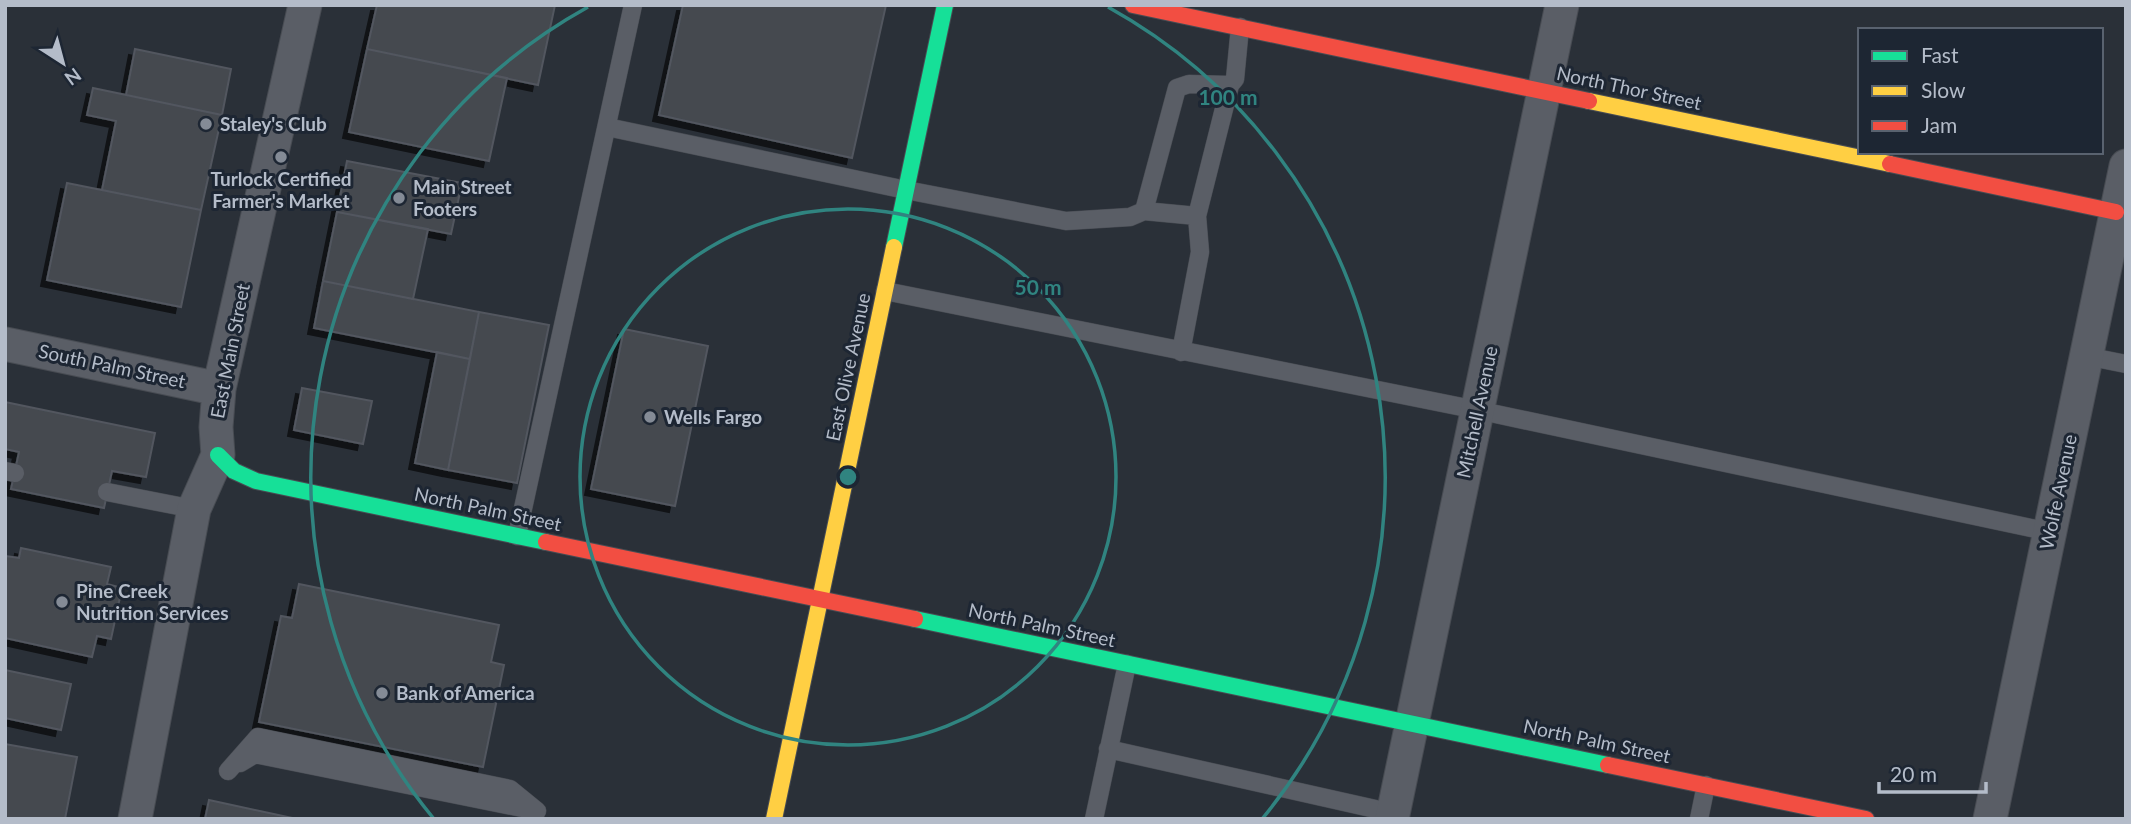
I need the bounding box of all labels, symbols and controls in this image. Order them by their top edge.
north arrow [28,28,98,98]
legend [1858,28,2103,154]
text: Fast [1921,42,1959,67]
street label: North Thor Street [1555,61,1704,114]
text: N [61,64,86,91]
text: Slow [1921,77,1966,102]
text: 100 m [1198,84,1258,109]
place label: Staley's Club [220,112,327,135]
text: Jam [1921,112,1957,137]
marker: Staley's Club [198,116,214,132]
marker: Turlock Certified Farmer's Market [273,149,289,165]
place label: Turlock Certified Farmer's Market [210,167,352,212]
place label: Main Street Footers [413,175,512,220]
marker: Main Street Footers [391,190,407,206]
text: 50 m [1014,274,1062,299]
street label: East Main Street [205,281,254,420]
street label: East Olive Avenue [821,291,874,443]
street label: South Palm Street [37,339,188,392]
street label: Mitchell Avenue [1451,344,1502,480]
place label: Wells Fargo [664,405,762,428]
marker: Wells Fargo [642,409,658,425]
street label: Wolfe Avenue [2034,432,2081,552]
centre of rings [836,465,860,489]
street label: North Palm Street [412,482,564,535]
place label: Pine Creek Nutrition Services [76,579,229,624]
marker: Pine Creek Nutrition Services [54,594,70,610]
street label: North Palm Street [966,598,1118,651]
place label: Bank of America [396,681,535,704]
marker: Bank of America [374,685,390,701]
street label: North Palm Street [1521,714,1673,767]
scale bar [1879,750,1986,794]
text: 20 m [1890,761,1937,786]

